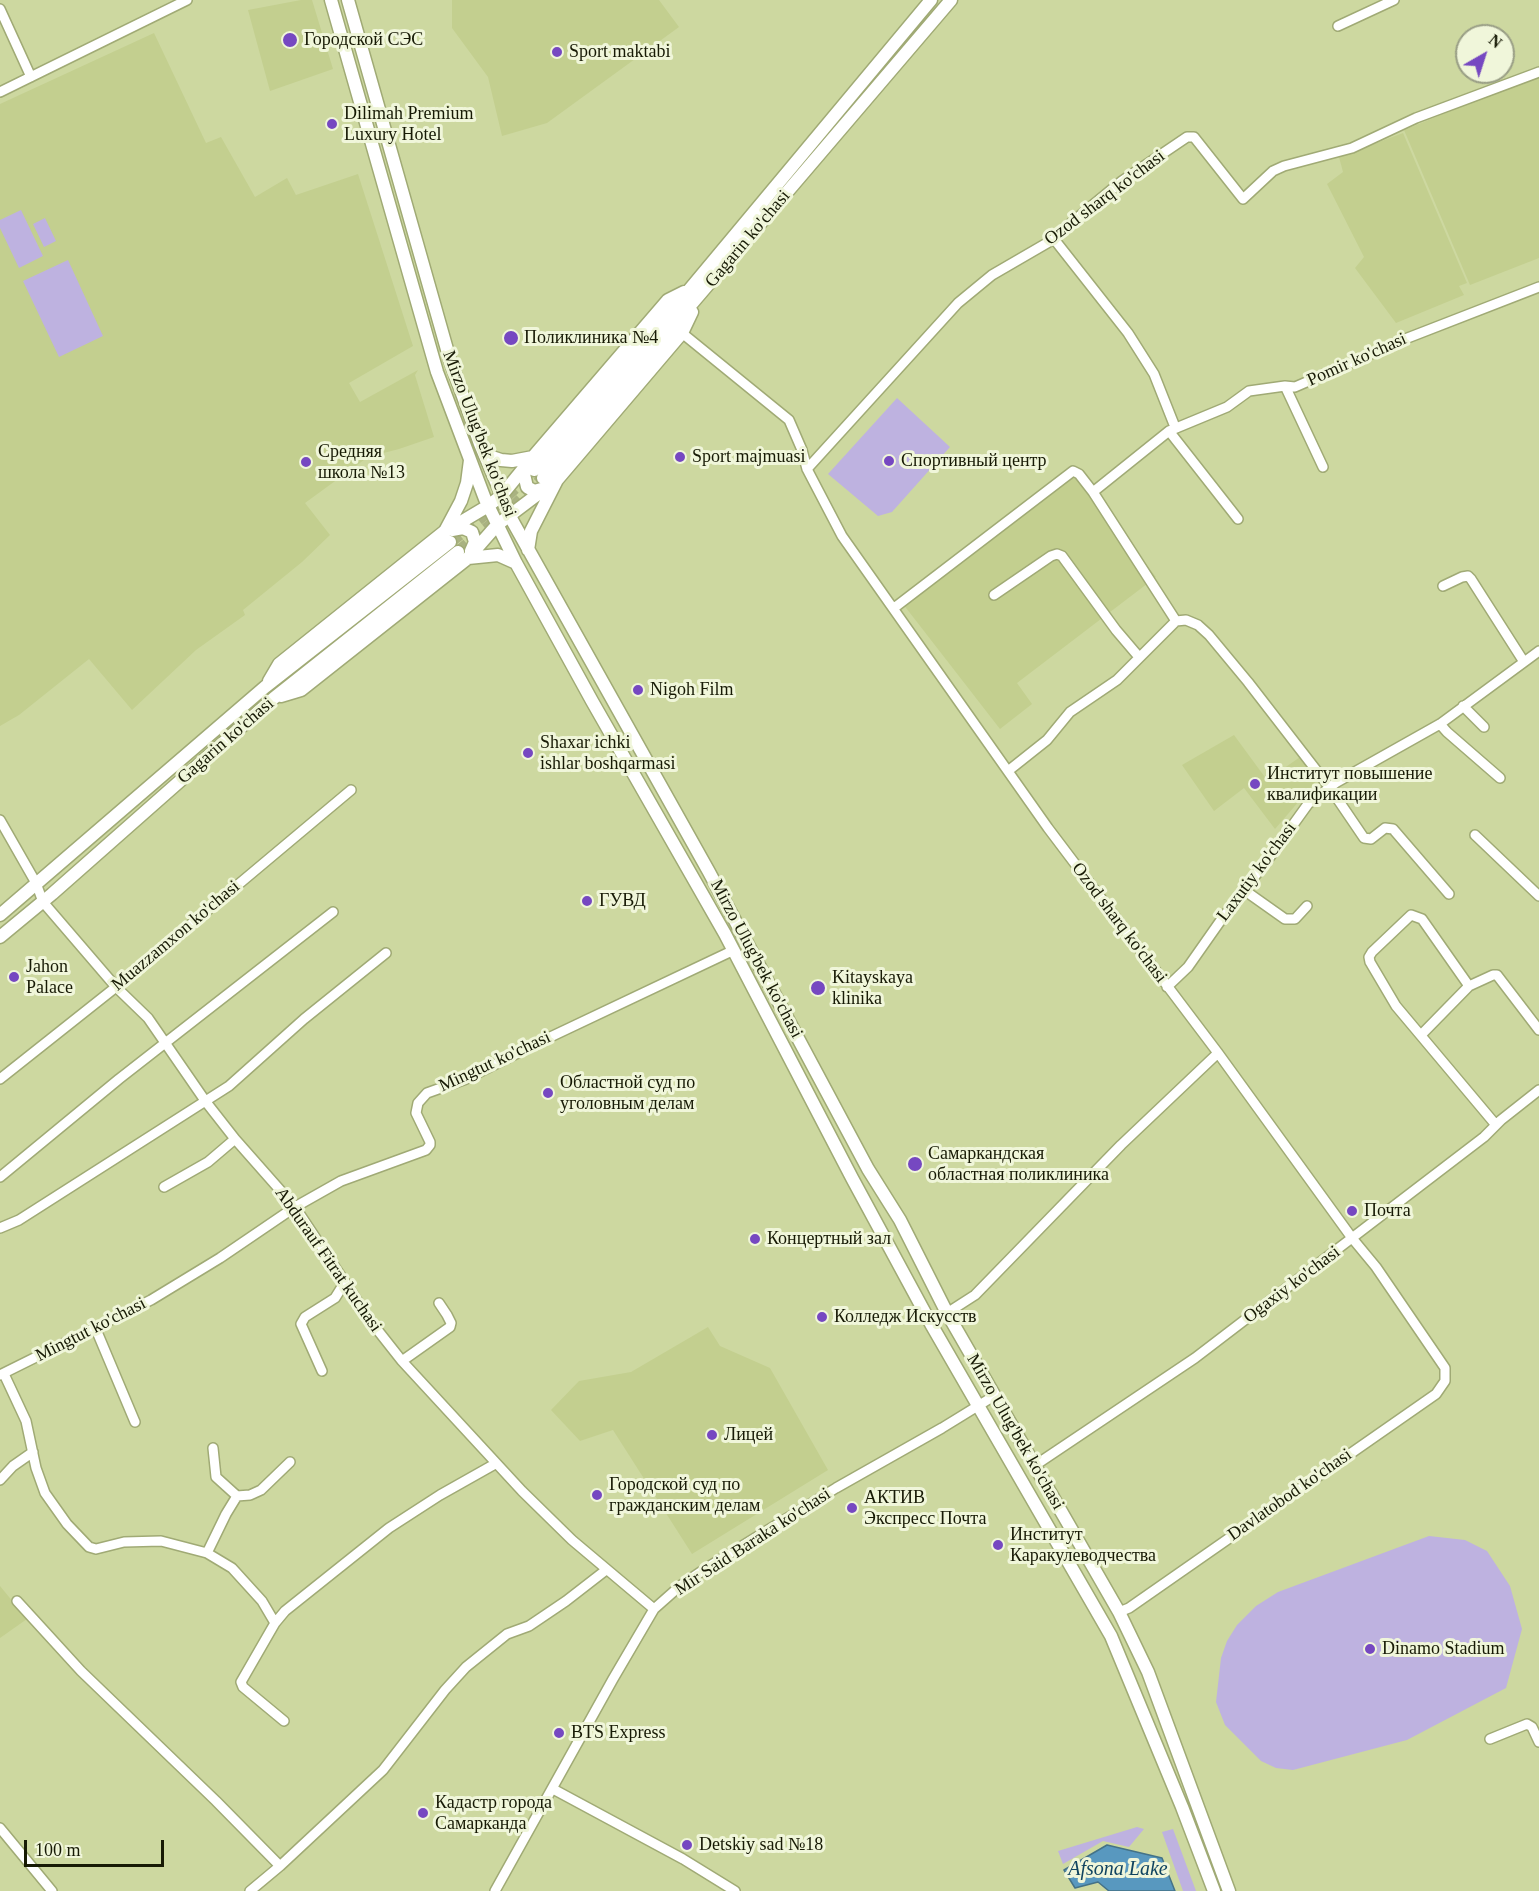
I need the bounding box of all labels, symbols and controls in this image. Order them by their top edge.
north arrow [1455,24,1515,84]
place label: Городской СЭС [304,29,423,51]
marker: Городской СЭС [281,31,299,49]
text: N [1486,31,1505,51]
place label: Sport maktabi [569,41,670,63]
marker: Sport maktabi [550,45,564,59]
place label: Dilimah Premium Luxury Hotel [344,103,473,146]
marker: Dilimah Premium Luxury Hotel [325,117,339,131]
street label: Ozod sharq ko'chasi [1041,146,1169,250]
street label: Gagarin ko'chasi [701,186,795,292]
place label: Поликлиника №4 [524,327,658,349]
street label: Pomir ko'chasi [1304,328,1410,392]
marker: Поликлиника №4 [502,329,520,347]
street label: Mirzo Ulug'bek ko'chasi [437,348,521,520]
place label: Средняя школа №13 [318,441,405,484]
place label: Sport majmuasi [692,446,805,468]
marker: Sport majmuasi [673,450,687,464]
place label: Спортивный центр [901,450,1047,472]
marker: Спортивный центр [882,454,896,468]
marker: Средняя школа №13 [299,455,313,469]
place label: Nigoh Film [650,679,734,701]
marker: Nigoh Film [631,683,645,697]
street label: Gagarin ko'chasi [173,693,279,789]
place label: Shaxar ichki ishlar boshqarmasi [540,732,675,774]
marker: Shaxar ichki ishlar boshqarmasi [521,746,535,760]
place label: Институт повышение квалификации [1267,763,1432,806]
marker: Институт повышение квалификации [1248,777,1262,791]
street label: Laxutiy ko'chasi [1213,818,1301,926]
street label: Ozod sharq ko'chasi [1067,859,1171,987]
street label: Muazzamxon ko'chasi [108,876,244,996]
street label: Mirzo Ulug'bek ko'chasi [705,876,807,1042]
place label: ГУВД [599,890,646,912]
marker: ГУВД [580,894,594,908]
place label: Jahon Palace [26,956,73,998]
place label: Kitayskaya klinika [832,967,913,1010]
marker: Jahon Palace [7,970,21,984]
marker: Kitayskaya klinika [809,979,827,997]
street label: Mingtut ko'chasi [436,1027,554,1097]
place label: Областной суд по уголовным делам [560,1072,695,1114]
marker: Областной суд по уголовным делам [541,1086,555,1100]
place label: Самаркандская областная поликлиника [928,1143,1109,1186]
marker: Самаркандская областная поликлиника [906,1155,924,1173]
street label: Abdurauf Fitrat kuchasi [270,1183,386,1337]
place label: Почта [1364,1200,1411,1222]
marker: Почта [1345,1204,1359,1218]
place label: Концертный зал [767,1228,891,1250]
marker: Концертный зал [748,1232,762,1246]
street label: Ogaxiy ko'chasi [1239,1242,1345,1328]
street label: Mingtut ko'chasi [32,1293,150,1367]
place label: Колледж Искусств [834,1306,977,1328]
marker: Колледж Искусств [815,1310,829,1324]
street label: Mirzo Ulug'bek ko'chasi [962,1350,1068,1514]
place label: Лицей [724,1424,773,1446]
marker: Лицей [705,1428,719,1442]
street label: Davlatobod ko'chasi [1224,1444,1356,1546]
place label: Городской суд по гражданским делам [609,1474,760,1516]
street label: Mir Said Baraka ko'chasi [671,1483,835,1601]
place label: АКТИВ Экспресс Почта [864,1487,986,1530]
marker: Городской суд по гражданским делам [590,1488,604,1502]
marker: АКТИВ Экспресс Почта [845,1501,859,1515]
place label: Институт Каракулеводчества [1010,1524,1156,1567]
marker: Институт Каракулеводчества [991,1538,1005,1552]
place label: Dinamo Stadium [1382,1638,1504,1660]
marker: Dinamo Stadium [1363,1642,1377,1656]
place label: BTS Express [571,1722,666,1744]
marker: BTS Express [552,1726,566,1740]
place label: Кадастр города Самарканда [435,1792,552,1834]
marker: Кадастр города Самарканда [416,1806,430,1820]
scale bar [27,1828,166,1866]
place label: Detskiy sad №18 [699,1834,823,1856]
marker: Detskiy sad №18 [680,1838,694,1852]
text: 100 m [35,1840,81,1860]
water label: Afsona Lake [1068,1858,1168,1882]

